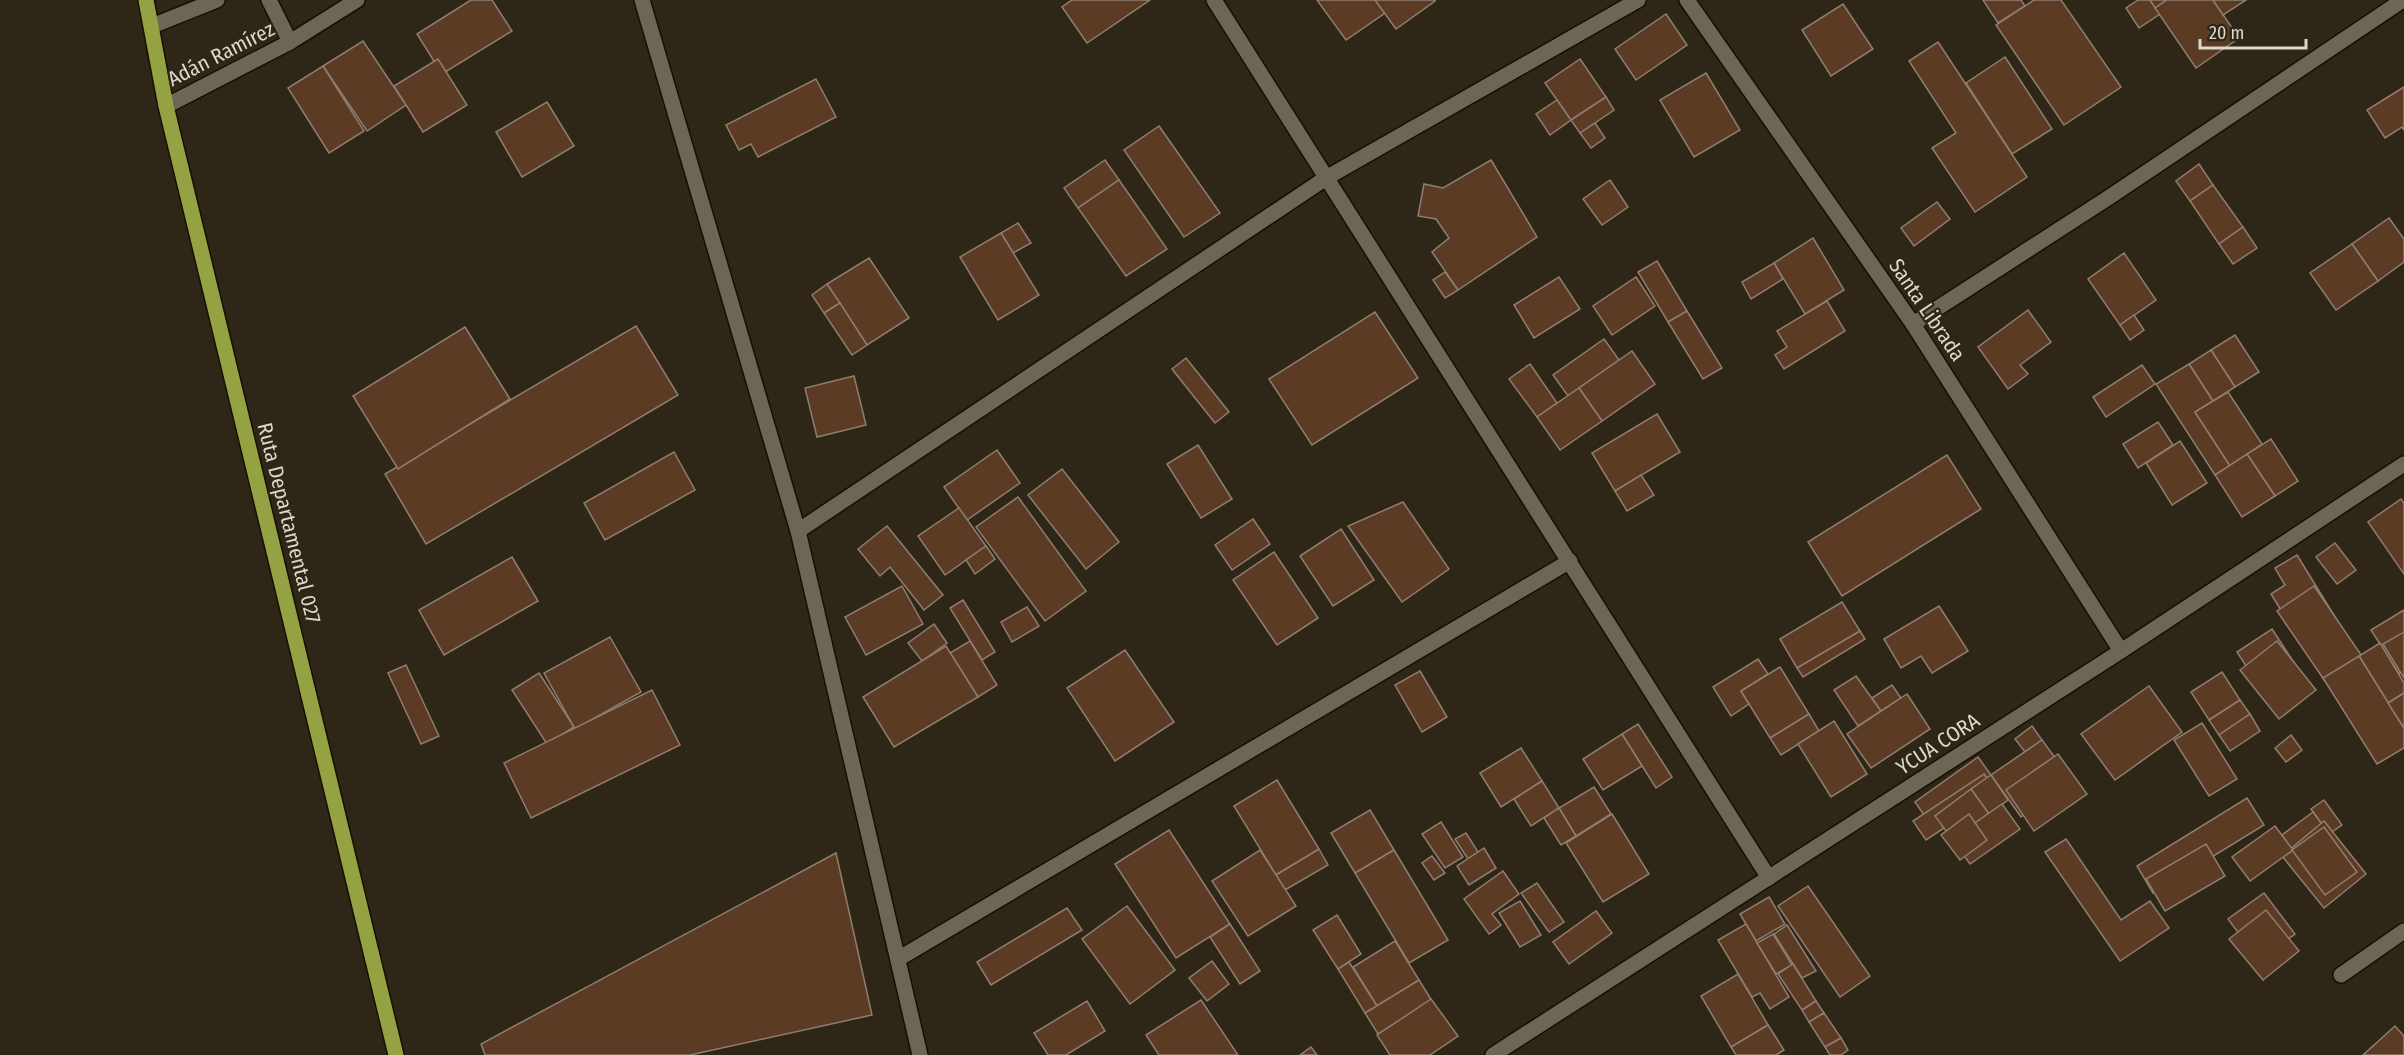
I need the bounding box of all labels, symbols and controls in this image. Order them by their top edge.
scale bar [2200,12,2306,50]
street label: Adán Ramírez [163,16,279,92]
text: 20 m [2209,22,2244,44]
street label: Santa Librada [1883,254,1971,366]
street label: Ruta Departamental 027 [251,420,327,626]
street label: YCUA CORA [1891,707,1985,781]

